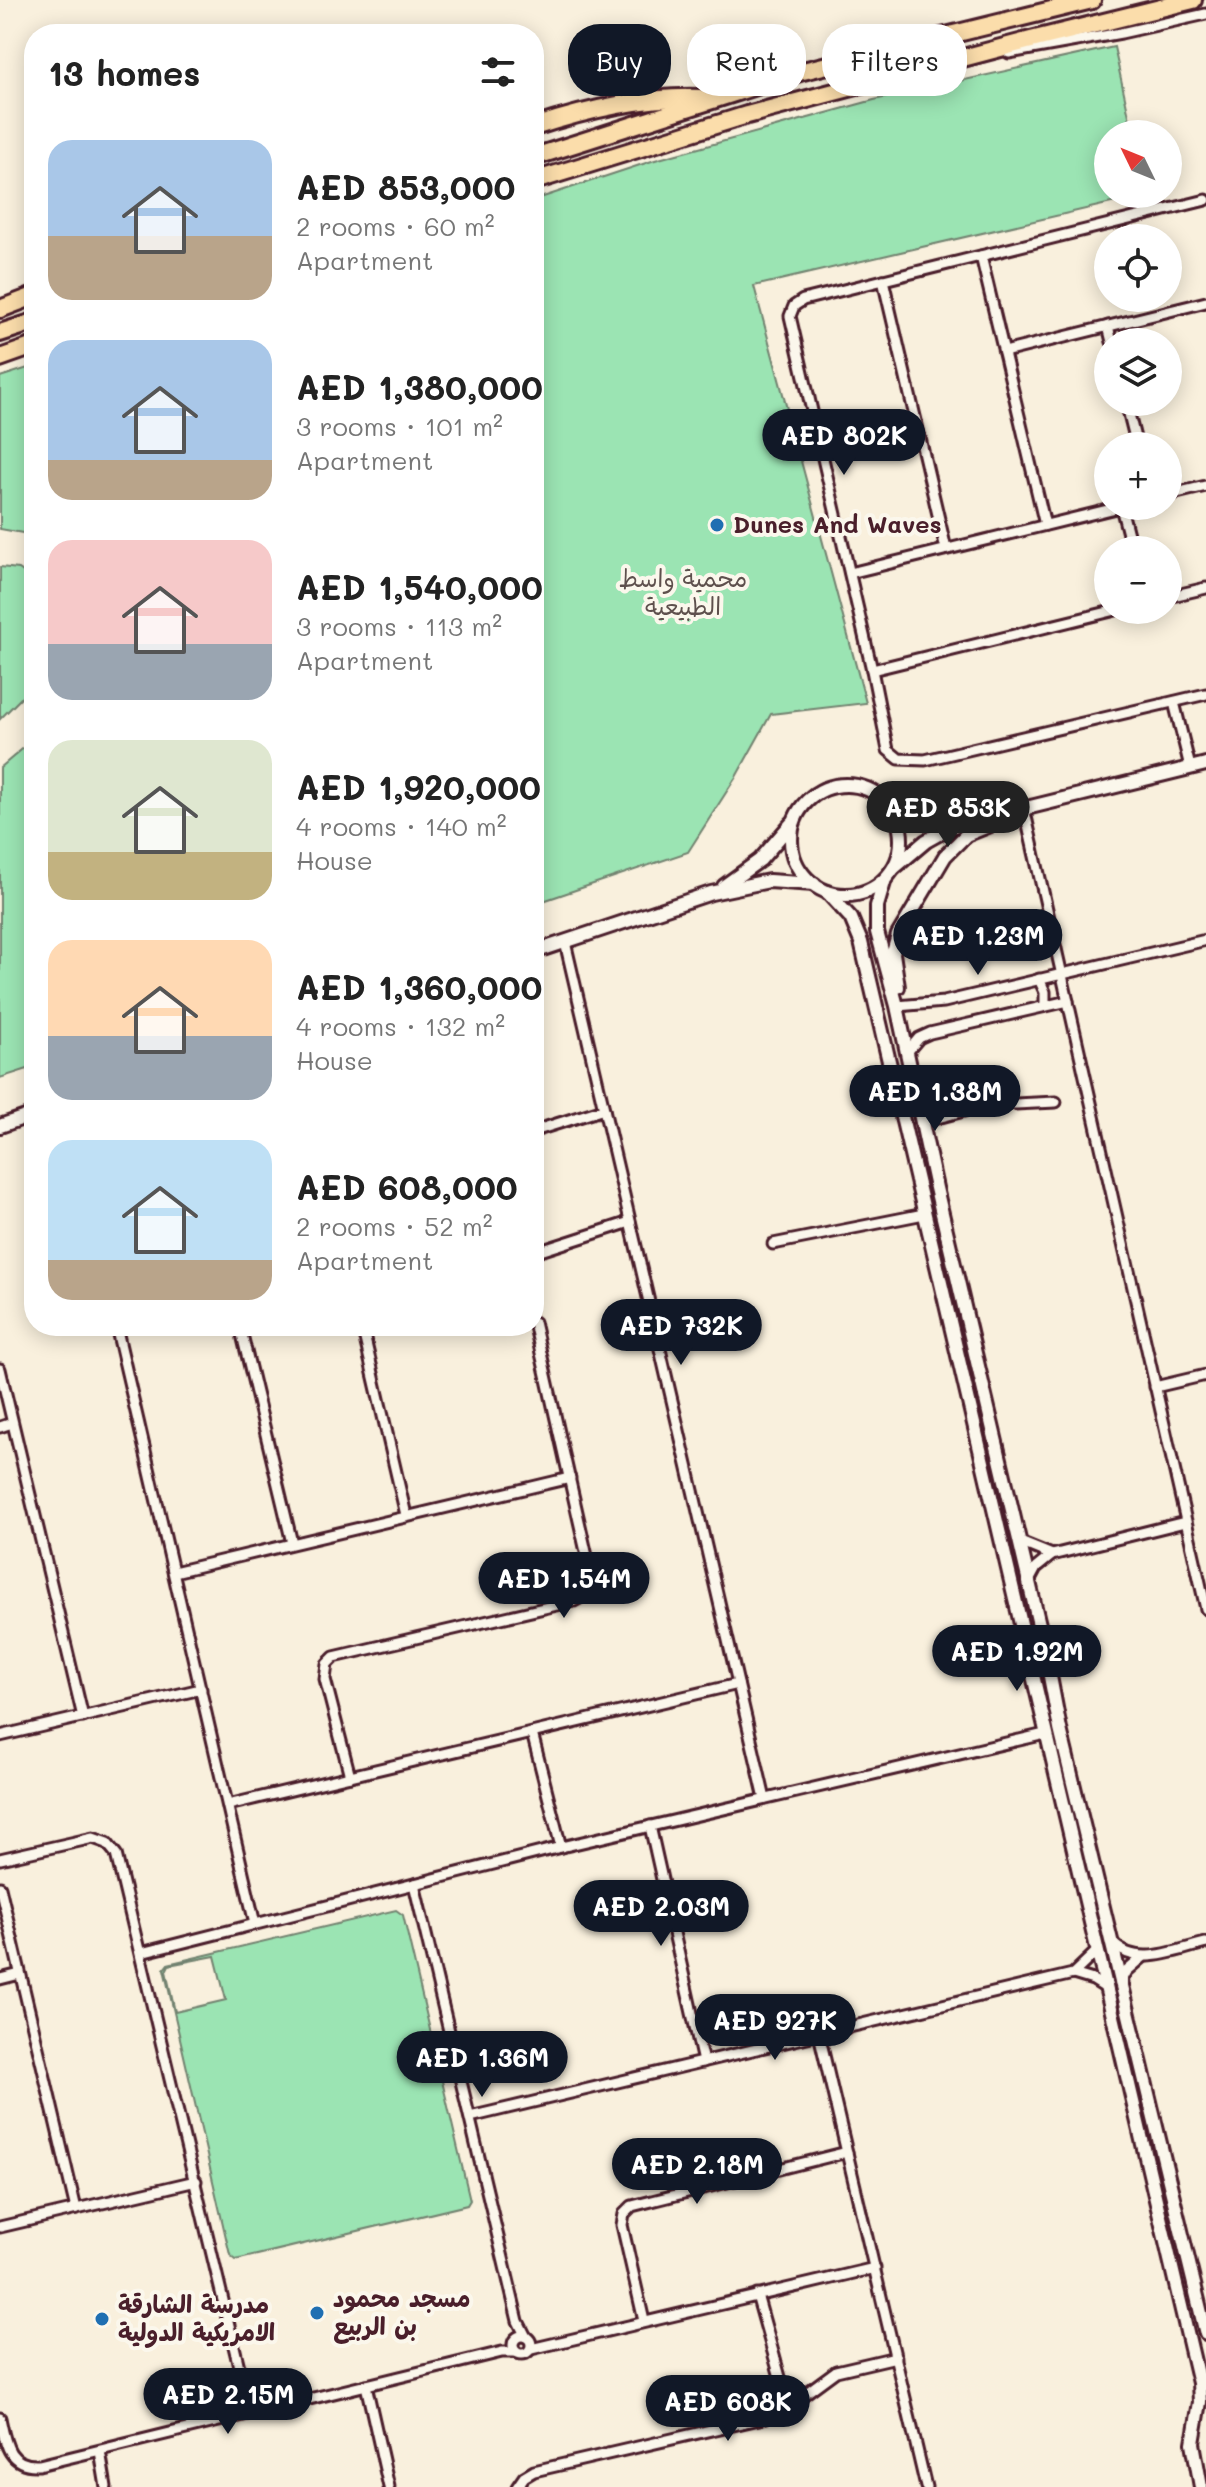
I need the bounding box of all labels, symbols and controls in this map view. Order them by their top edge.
chip: Buy [568,24,671,96]
chip: Rent [687,24,806,96]
chip: Filters [822,24,967,96]
text: 13 homes [48,50,201,95]
icon: filters [476,50,520,94]
north arrow [1094,120,1182,208]
map controls [1094,120,1182,624]
text: AED 853,000 [296,164,515,209]
icon: home [112,172,208,268]
text: 2 rooms · 60 m² [296,209,495,243]
button: locate [1094,224,1182,312]
text: Apartment [296,243,433,277]
button: layers [1094,328,1182,416]
text: AED 1,380,000 [296,364,543,409]
icon: home [112,372,208,468]
text: 3 rooms · 101 m² [296,409,503,443]
pin: AED 802K [761,409,927,477]
text: AED 802K [780,418,908,452]
button: + [1094,432,1182,520]
text: Apartment [296,443,433,477]
place label: Dunes And Waves [733,508,942,539]
marker: Dunes And Waves [708,516,726,534]
button: − [1094,536,1182,624]
park label: محمية واسط الطبيعية [619,562,747,621]
text: AED 1,540,000 [296,564,543,609]
icon: home [112,572,208,668]
text: 3 rooms · 113 m² [296,609,502,643]
text: Apartment [296,643,433,677]
text: AED 1,920,000 [296,764,541,809]
icon: home [112,772,208,868]
pin: AED 853K [865,781,1031,849]
text: AED 853K [885,790,1011,824]
text: 4 rooms · 140 m² [296,809,507,843]
text: House [296,843,373,877]
pin: AED 1.23M [886,909,1070,977]
text: AED 1.23M [911,918,1045,952]
text: AED 1,360,000 [296,964,542,1009]
icon: home [112,972,208,1068]
text: 4 rooms · 132 m² [296,1009,505,1043]
text: House [296,1043,373,1077]
pin: AED 1.38M [843,1065,1027,1133]
text: AED 1.38M [867,1074,1003,1108]
text: AED 608,000 [296,1164,518,1209]
icon: home [112,1172,208,1268]
text: 2 rooms · 52 m² [296,1209,493,1243]
text: Apartment [296,1243,433,1277]
pin: AED 732K [598,1299,764,1367]
text: AED 732K [619,1308,743,1342]
pin: AED 1.54M [472,1552,656,1620]
text: AED 1.54M [497,1561,632,1595]
pin: AED 1.92M [925,1625,1109,1693]
text: AED 1.92M [950,1634,1084,1668]
pin: AED 2.03M [569,1880,753,1948]
text: AED 2.03M [592,1889,730,1923]
pin: AED 927K [692,1994,858,2062]
text: AED 927K [713,2003,837,2037]
pin: AED 1.36M [390,2031,574,2099]
text: AED 1.36M [415,2040,549,2074]
pin: AED 2.18M [605,2138,789,2206]
text: AED 2.18M [630,2147,764,2181]
place label: مسجد محمود بن الربيع [333,2282,470,2344]
place label: مدرسة الشارقة الامريكية الدولية [118,2288,275,2348]
marker: مسجد محمود بن الربيع [308,2304,326,2322]
marker: مدرسة الشارقة الامريكية الدولية [93,2310,111,2328]
pin: AED 2.15M [136,2368,320,2436]
pin: AED 608K [645,2375,811,2443]
text: AED 2.15M [161,2377,295,2411]
text: AED 608K [664,2384,792,2418]

